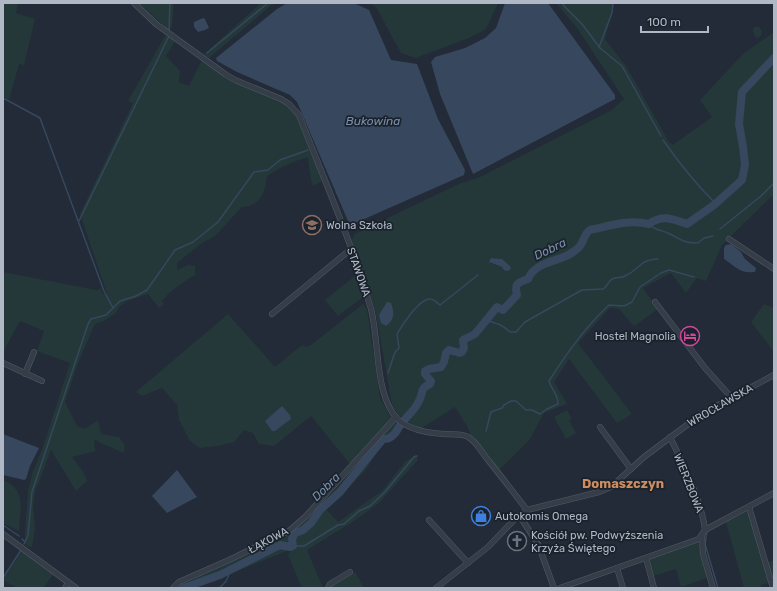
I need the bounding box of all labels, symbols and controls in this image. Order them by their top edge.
scale bar [641,8,708,34]
text: 100 m [647,15,681,29]
water label: Bukowina [346,114,400,128]
school or university icon: Wolna Szkoła [301,214,323,236]
place label: Wolna Szkoła [326,219,392,232]
water label: Dobra [532,235,568,263]
street label: STAWOWA [344,246,373,299]
hotel icon: Hostel Magnolia [679,325,701,347]
place label: Hostel Magnolia [595,330,676,343]
street label: WROCŁAWSKA [685,381,756,429]
street label: WIERZBOWA [671,452,707,515]
water label: Dobra [309,470,343,504]
district label: Domaszczyn [582,476,664,491]
shop icon: Autokomis Omega [470,505,492,527]
place label: Autokomis Omega [495,510,588,523]
street label: ŁĄKOWA [246,524,291,556]
place label: Kościół pw. Podwyższenia Krzyża Świętego [531,529,663,555]
church icon: Kościół pw. Podwyższenia Krzyża Świętego [506,530,528,552]

